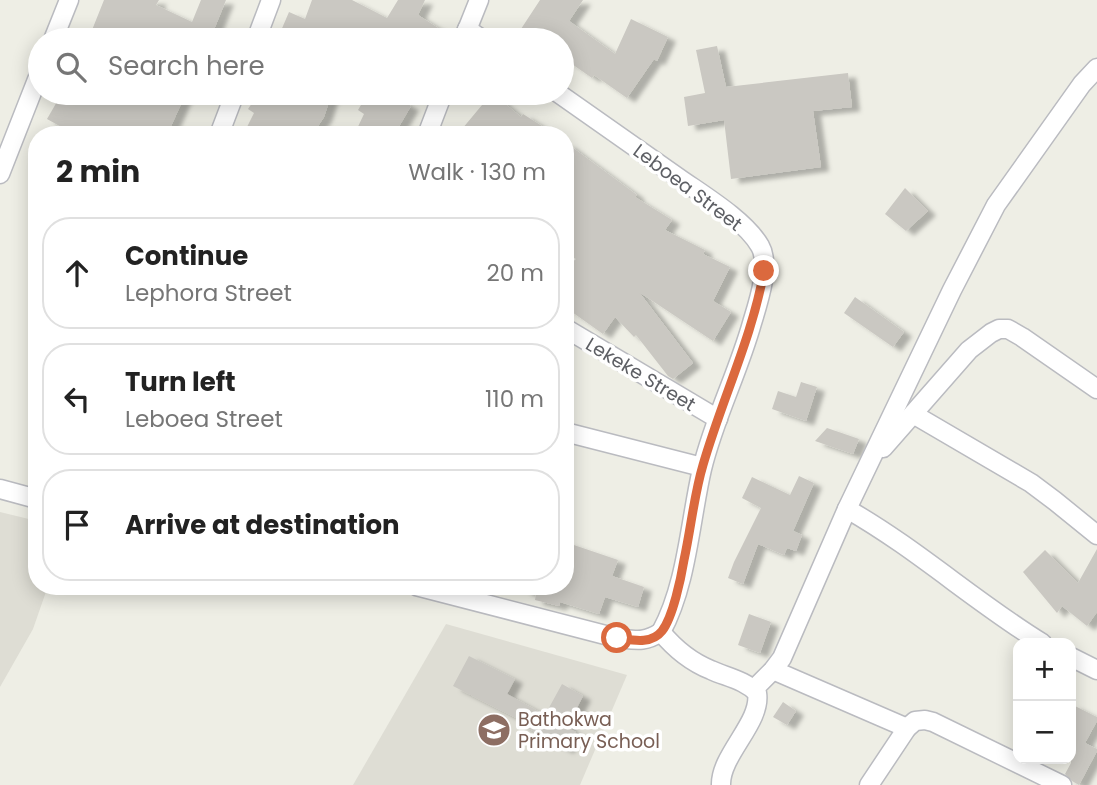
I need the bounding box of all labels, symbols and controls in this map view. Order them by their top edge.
search box [28,28,574,105]
icon: search [52,48,90,86]
text: Search here [108,48,265,84]
street label: Leboea Street [628,137,748,237]
text: 2 min [56,150,140,193]
text: Walk · 130 m [408,156,546,188]
text: Continue [125,238,248,274]
icon: ahead [58,254,96,292]
route end [748,255,779,286]
text: 20 m [486,257,544,289]
text: Lephora Street [125,277,292,309]
street label: Lekeke Street [581,331,701,418]
text: Turn left [125,364,236,400]
icon: left [58,380,96,418]
text: 110 m [485,383,544,415]
text: Leboea Street [125,403,283,435]
icon: arrive [58,506,96,544]
text: Arrive at destination [125,507,400,543]
route start [601,622,632,653]
map controls [1013,638,1076,764]
button: + [1013,638,1076,701]
button: − [1013,701,1076,764]
place label: Bathokwa Primary School [518,706,660,755]
school or university icon: Bathokwa Primary School [475,711,513,749]

